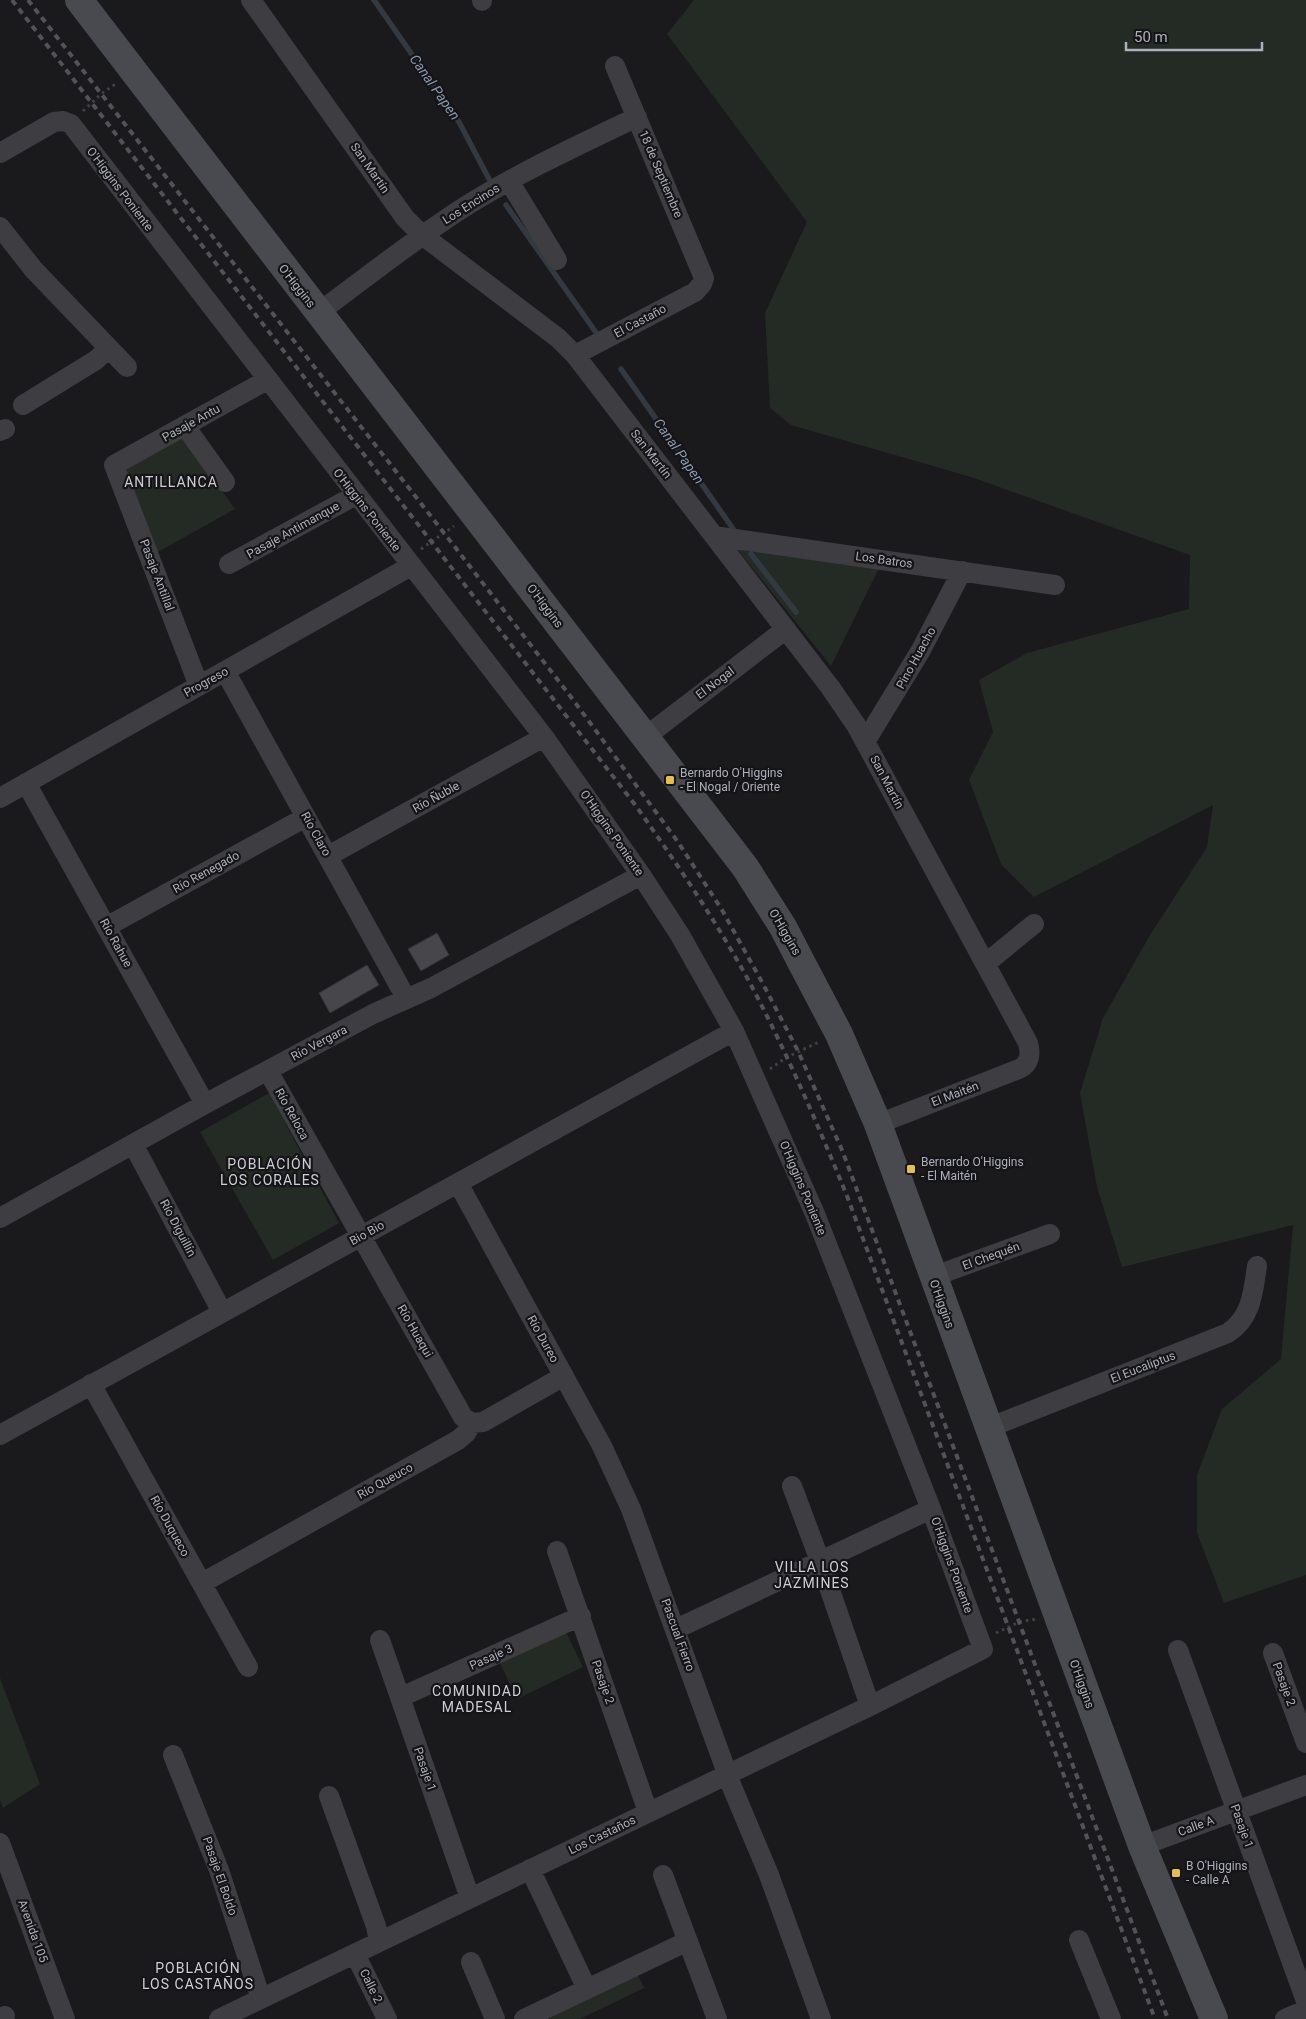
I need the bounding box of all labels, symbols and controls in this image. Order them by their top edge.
scale bar [1126,20,1262,52]
text: 50 m [1134,28,1168,46]
water label: Canal Papen [407,51,463,123]
street label: 18 de Septiembre [636,128,686,220]
street label: San Martín [348,140,392,196]
street label: O'Higgins Poniente [84,144,156,234]
street label: Los Encinos [440,181,502,227]
street label: O'Higgins [276,262,318,310]
street label: El Castaño [611,301,669,341]
street label: Pasaje Antu [160,401,222,445]
water label: Canal Papen [651,415,707,487]
street label: San Martín [628,427,674,481]
street label: O'Higgins Poniente [330,466,404,554]
district label: ANTILLANCA [124,474,218,490]
street label: Pasaje Antimanque [244,499,342,561]
street label: Pasaje Antillal [137,537,177,613]
street label: Los Batros [855,549,913,571]
street label: O'Higgins [524,581,566,631]
street label: Pino Huacho [893,625,939,691]
street label: Progreso [181,664,231,700]
street label: El Nogal [693,664,737,702]
street label: San Martín [867,753,907,811]
place label: Bernardo O'Higgins - El Nogal / Oriente [680,766,783,794]
marker: Bernardo O'Higgins - El Nogal / Oriente [664,774,676,786]
street label: Río Ñuble [409,777,462,816]
street label: O'Higgins Poniente [577,788,647,878]
street label: Río Claro [298,810,334,859]
street label: Río Renegado [170,848,242,896]
street label: O'Higgins [766,906,804,958]
street label: Río Rahue [97,916,135,970]
street label: Río Vergara [289,1022,349,1064]
street label: El Maitén [929,1079,981,1109]
street label: Río Reloca [272,1086,312,1142]
street label: O'Higgins Poniente [777,1139,829,1237]
district label: POBLACIÓN LOS CORALES [220,1155,320,1188]
place label: Bernardo O'Higgins - El Maitén [921,1155,1024,1183]
marker: Bernardo O'Higgins - El Maitén [905,1163,917,1175]
street label: Río Diguillín [157,1197,199,1259]
street label: Bio Bio [347,1218,387,1248]
street label: El Chequén [960,1239,1022,1273]
street label: O'Higgins [927,1278,957,1330]
street label: Río Huaqui [394,1302,436,1360]
street label: Río Dureo [524,1313,562,1365]
street label: El Eucaliptus [1109,1348,1177,1386]
street label: Río Queuco [355,1460,415,1502]
street label: Río Duqueco [147,1493,193,1559]
street label: O'Higgins Poniente [928,1515,976,1615]
district label: VILLA LOS JAZMINES [774,1559,850,1591]
street label: Pascual Fierro [658,1597,698,1673]
street label: Pasaje 3 [467,1641,515,1673]
street label: Pasaje 2 [589,1658,617,1706]
street label: O'Higgins [1067,1658,1097,1710]
street label: Pasaje 2 [1270,1660,1298,1708]
district label: COMUNIDAD MADESAL [432,1683,522,1715]
street label: Pasaje 1 [411,1745,439,1793]
street label: Pasaje 1 [1228,1802,1256,1850]
street label: Los Castaños [566,1813,638,1857]
street label: Calle A [1176,1813,1216,1839]
street label: Pasaje El Boldo [200,1835,240,1917]
place label: B O'Higgins - Calle A [1186,1859,1248,1887]
marker: B O'Higgins - Calle A [1170,1867,1182,1879]
street label: Avenida 105 [15,1898,51,1964]
district label: POBLACIÓN LOS CASTAÑOS [142,1959,254,1992]
street label: Calle 2 [357,1967,385,2006]

